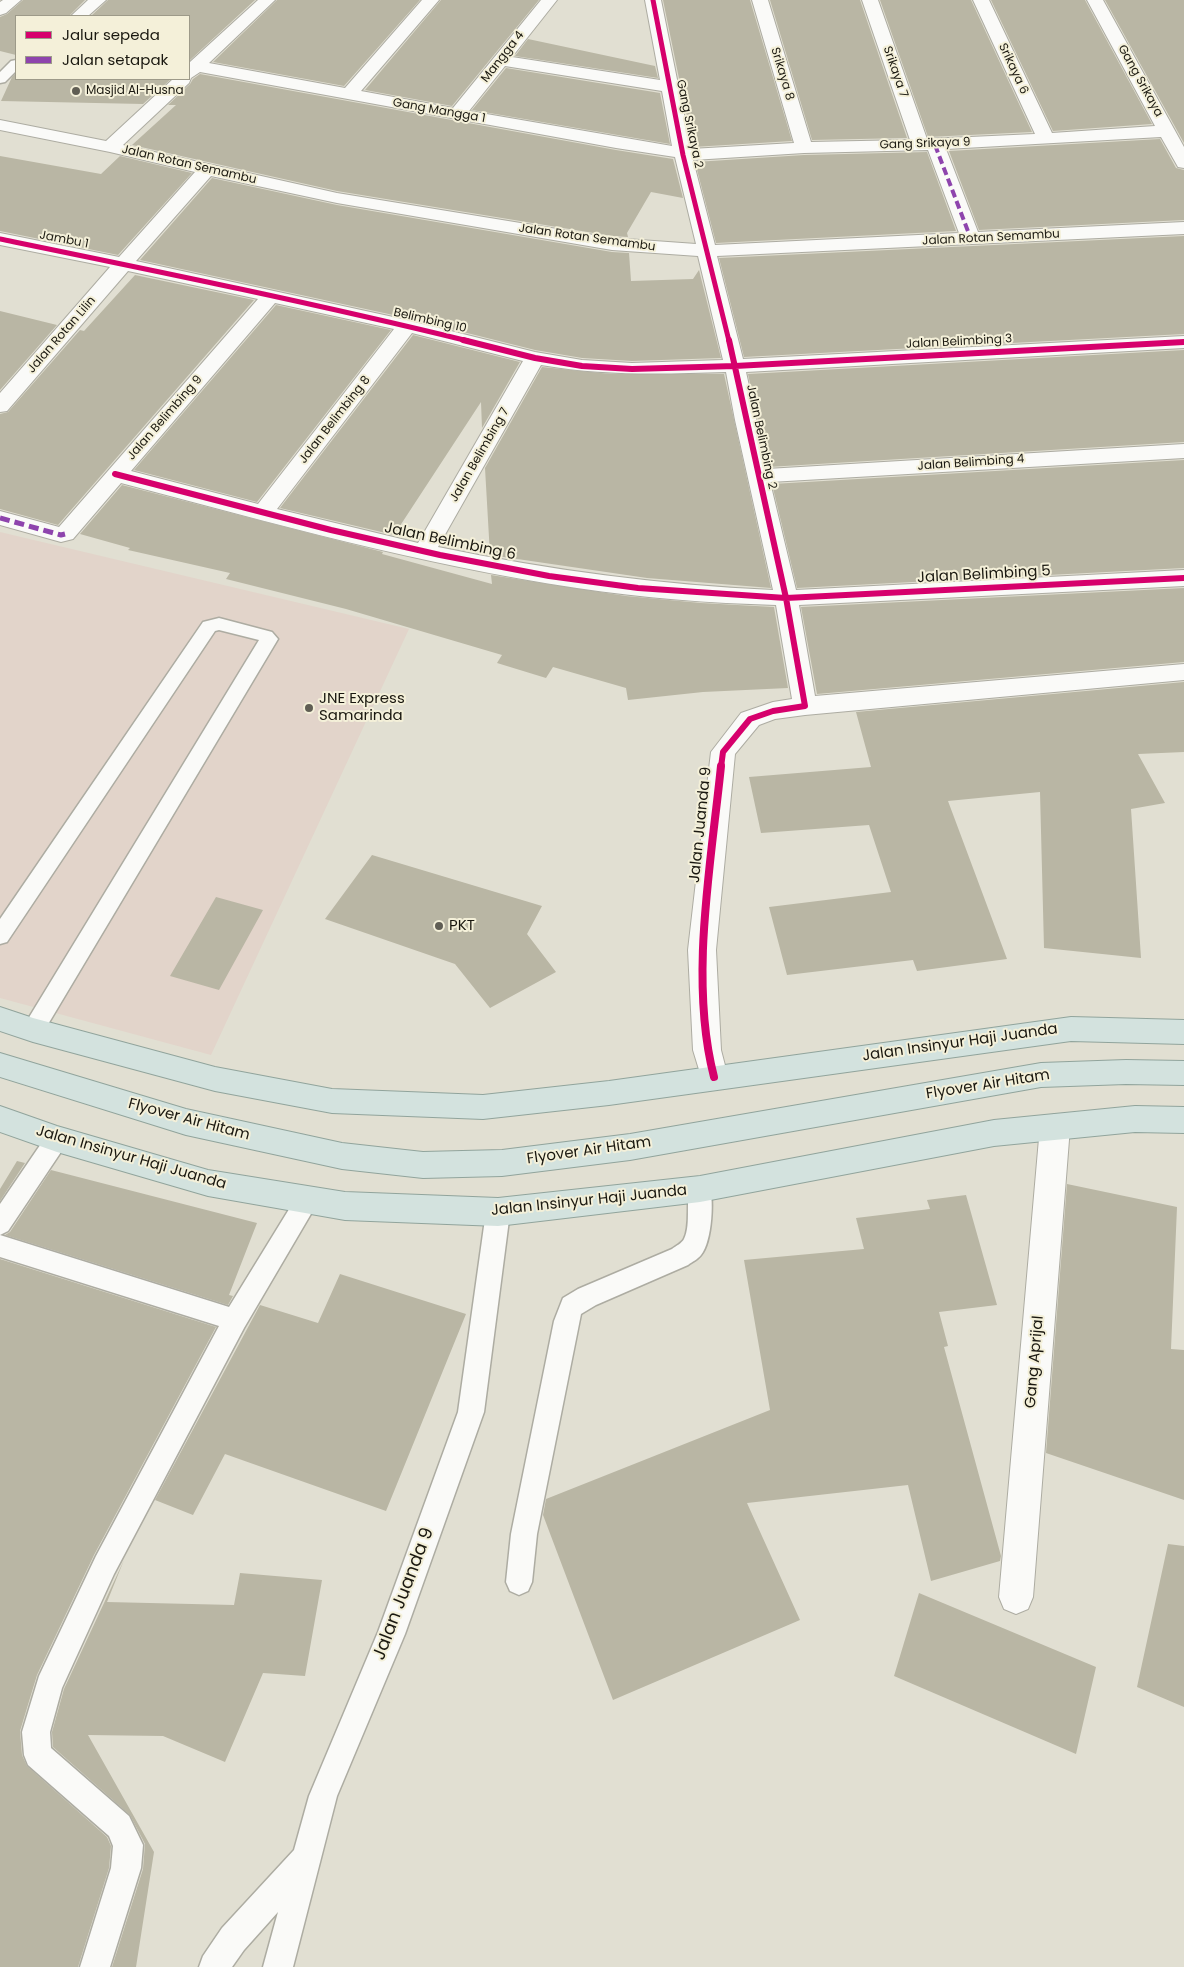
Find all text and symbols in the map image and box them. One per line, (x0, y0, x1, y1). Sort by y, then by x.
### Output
legend (15, 15, 190, 80)
text: Jalur sepeda (62, 24, 160, 45)
street label: Mangga 4 (478, 28, 528, 86)
street label: Srikaya 6 (995, 41, 1031, 97)
street label: Gang Srikaya (1114, 42, 1166, 120)
street label: Srikaya 7 (880, 44, 910, 100)
street label: Srikaya 8 (767, 46, 797, 102)
text: Jalan setapak (62, 49, 168, 70)
street label: Gang Srikaya 2 (673, 78, 705, 170)
place label: Masjid Al-Husna (86, 84, 184, 98)
marker: Masjid Al-Husna (70, 85, 82, 97)
street label: Gang Mangga 1 (391, 96, 487, 126)
street label: Gang Srikaya 9 (879, 135, 971, 153)
street label: Jalan Rotan Semambu (120, 142, 258, 188)
street label: Jalan Rotan Semambu (518, 221, 656, 255)
street label: Jalan Rotan Semambu (922, 227, 1060, 249)
street label: Jambu 1 (38, 228, 90, 252)
street label: Jalan Rotan Lilin (25, 294, 99, 376)
street label: Belimbing 10 (392, 306, 468, 336)
street label: Jalan Belimbing 3 (905, 332, 1013, 352)
street label: Jalan Belimbing 9 (124, 373, 206, 463)
street label: Jalan Belimbing 8 (296, 373, 374, 467)
street label: Jalan Belimbing 2 (743, 383, 779, 491)
street label: Jalan Belimbing 7 (447, 405, 513, 505)
street label: Jalan Belimbing 4 (917, 452, 1025, 474)
street label: Jalan Belimbing 6 (383, 519, 517, 565)
street label: Jalan Belimbing 5 (917, 563, 1051, 587)
place label: JNE Express Samarinda (319, 690, 405, 725)
marker: JNE Express Samarinda (303, 702, 315, 714)
street label: Jalan Juanda 9 (686, 766, 716, 884)
place label: PKT (449, 917, 475, 935)
marker: PKT (433, 920, 445, 932)
street label: Jalan Insinyur Haji Juanda (861, 1020, 1059, 1066)
street label: Flyover Air Hitam (925, 1066, 1051, 1104)
street label: Flyover Air Hitam (126, 1095, 252, 1145)
street label: Jalan Insinyur Haji Juanda (34, 1122, 228, 1194)
street label: Flyover Air Hitam (526, 1133, 652, 1169)
street label: Jalan Insinyur Haji Juanda (490, 1182, 688, 1220)
street label: Gang Aprijal (1022, 1315, 1048, 1409)
street label: Jalan Juanda 9 (369, 1525, 439, 1663)

